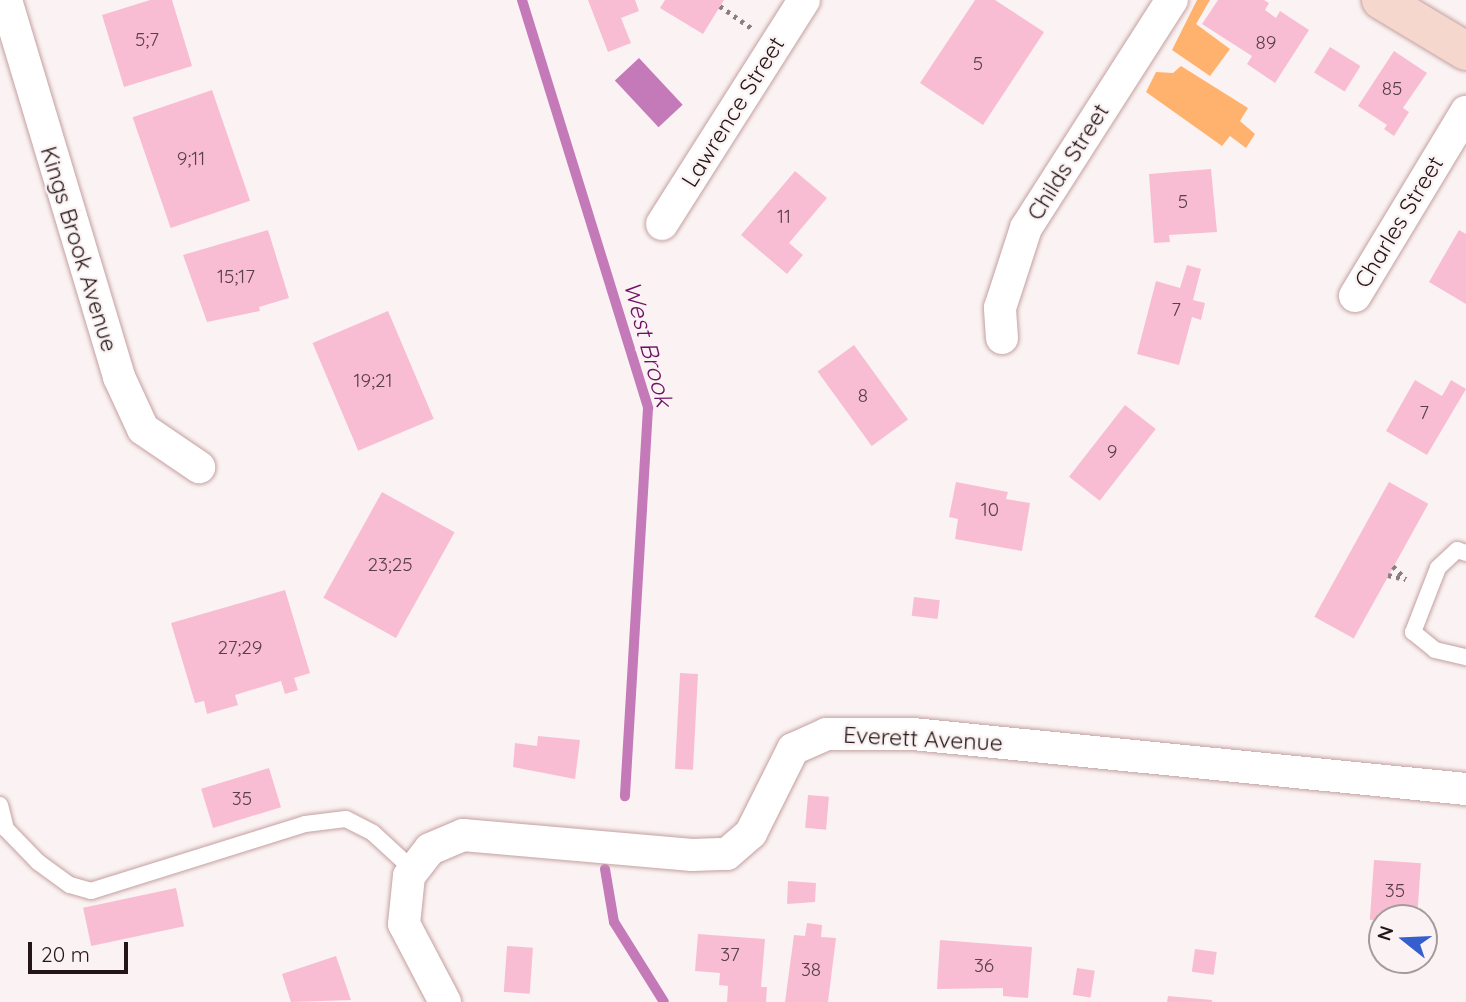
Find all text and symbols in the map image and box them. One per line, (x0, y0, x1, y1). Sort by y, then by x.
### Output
house number: 5;7 (135, 29, 159, 51)
street label: Lawrence Street (676, 32, 790, 192)
house number: 89 (1256, 32, 1276, 54)
house number: 5 (973, 53, 983, 75)
house number: 85 (1382, 78, 1402, 100)
street label: Childs Street (1021, 99, 1115, 225)
street label: Kings Brook Avenue (35, 143, 123, 355)
house number: 9;11 (177, 148, 205, 170)
street label: Charles Street (1349, 151, 1449, 293)
house number: 5 (1178, 191, 1188, 213)
house number: 11 (777, 206, 791, 228)
house number: 15;17 (217, 266, 255, 288)
water label: West Brook (617, 278, 679, 410)
house number: 7 (1171, 299, 1181, 321)
house number: 19;21 (354, 370, 392, 392)
house number: 8 (858, 385, 868, 407)
house number: 7 (1419, 402, 1429, 424)
house number: 9 (1107, 441, 1117, 463)
house number: 10 (981, 499, 999, 521)
house number: 23;25 (367, 554, 413, 576)
house number: 27;29 (218, 637, 262, 659)
street label: Everett Avenue (843, 721, 1003, 757)
house number: 35 (232, 788, 252, 810)
house number: 35 (1385, 880, 1405, 902)
north arrow (1368, 904, 1438, 974)
text: N (1371, 923, 1399, 943)
scale bar (32, 928, 131, 972)
text: 20 m (41, 941, 90, 967)
house number: 37 (720, 944, 740, 966)
house number: 36 (974, 955, 994, 977)
house number: 38 (801, 959, 821, 981)

